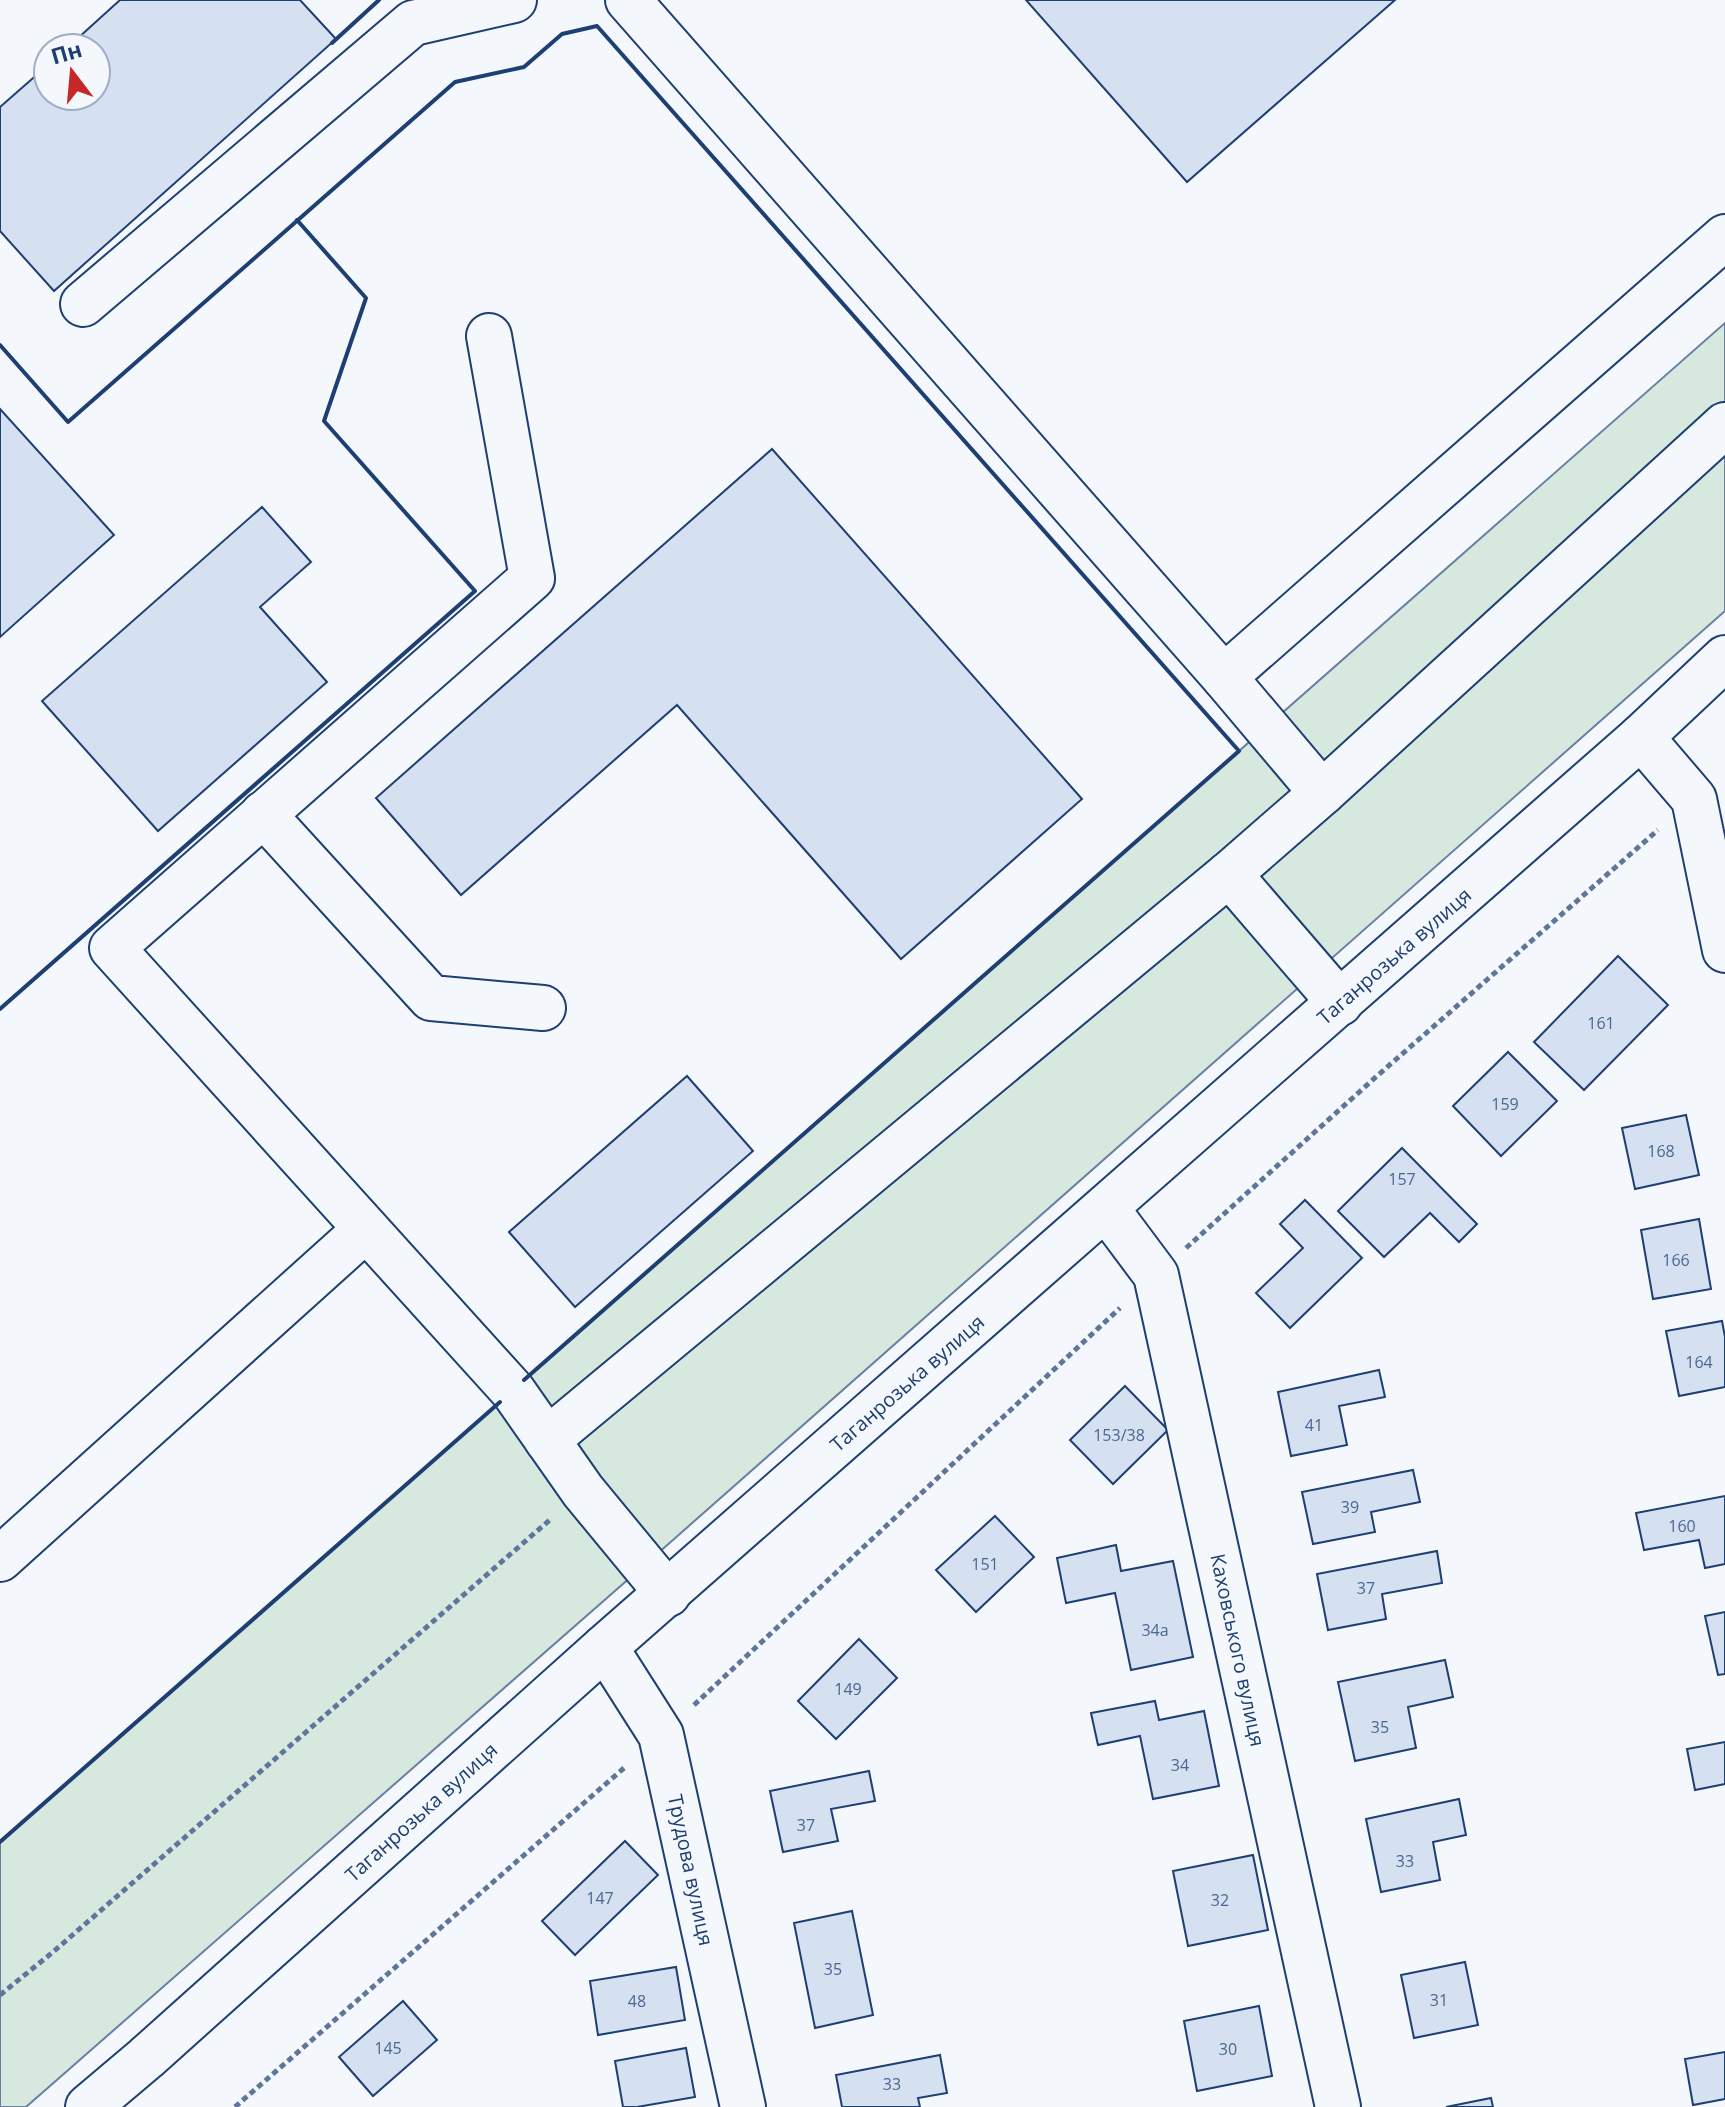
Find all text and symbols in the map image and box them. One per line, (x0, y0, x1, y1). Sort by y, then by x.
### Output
north arrow (32, 32, 112, 112)
text: Пн (47, 33, 85, 71)
street label: Таганрозька вулиця (1311, 881, 1477, 1031)
house number: 161 (1587, 1012, 1615, 1034)
house number: 159 (1491, 1093, 1519, 1115)
house number: 168 (1647, 1140, 1675, 1162)
house number: 157 (1388, 1168, 1416, 1190)
house number: 166 (1662, 1249, 1690, 1271)
street label: Таганрозька вулиця (824, 1308, 990, 1458)
house number: 164 (1685, 1351, 1713, 1373)
house number: 41 (1305, 1414, 1323, 1436)
house number: 153/38 (1093, 1424, 1145, 1446)
house number: 39 (1341, 1496, 1359, 1518)
house number: 160 (1668, 1515, 1696, 1537)
street label: Каховського вулиця (1204, 1551, 1272, 1749)
house number: 151 (971, 1553, 999, 1575)
house number: 37 (1357, 1577, 1375, 1599)
house number: 34а (1141, 1619, 1169, 1641)
house number: 149 (834, 1678, 862, 1700)
house number: 35 (1371, 1716, 1389, 1738)
street label: Таганрозька вулиця (339, 1736, 503, 1888)
house number: 34 (1171, 1754, 1189, 1776)
street label: Трудова вулиця (662, 1792, 720, 1948)
house number: 37 (797, 1814, 815, 1836)
house number: 33 (1396, 1850, 1414, 1872)
house number: 147 (586, 1887, 614, 1909)
house number: 32 (1211, 1889, 1229, 1911)
house number: 35 (824, 1958, 842, 1980)
house number: 31 (1430, 1989, 1448, 2011)
house number: 48 (628, 1990, 646, 2012)
house number: 145 (374, 2037, 402, 2059)
house number: 30 (1219, 2038, 1237, 2060)
house number: 33 (883, 2073, 901, 2095)

